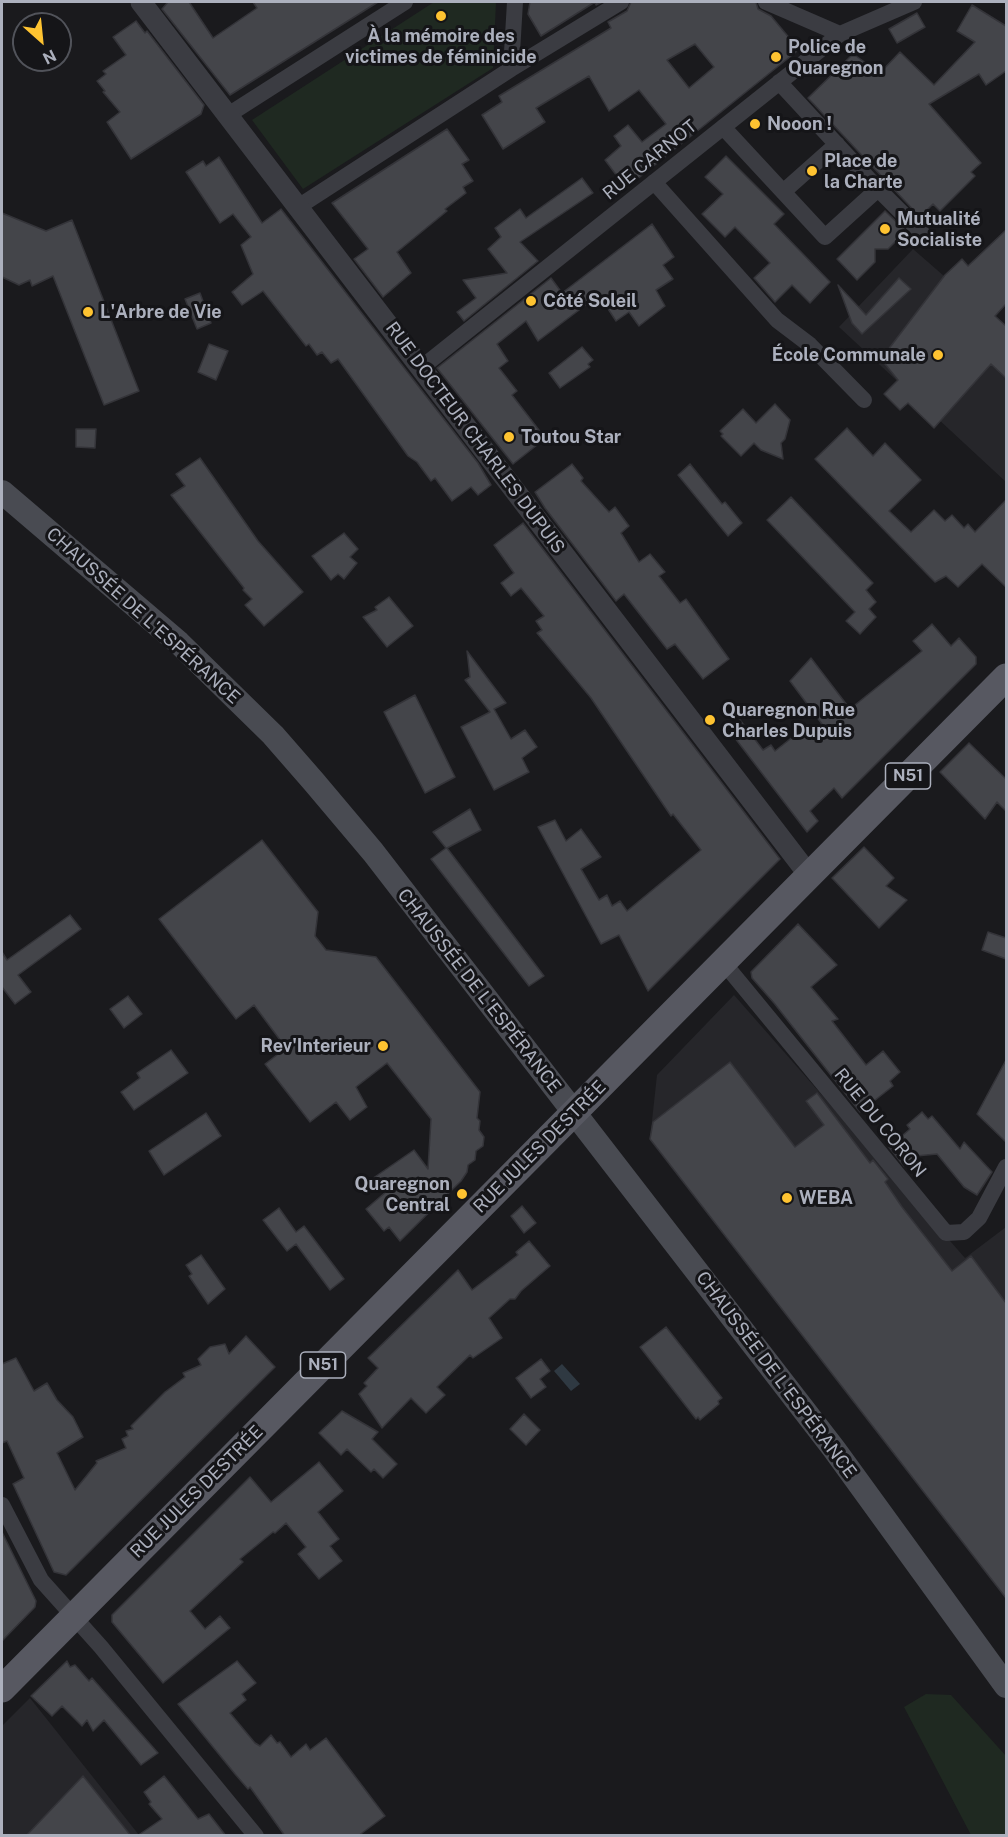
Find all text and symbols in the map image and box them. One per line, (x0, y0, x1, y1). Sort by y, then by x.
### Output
marker: À la mémoire des victimes de féminicide (434, 9, 448, 23)
north arrow (12, 12, 72, 72)
place label: À la mémoire des victimes de féminicide (345, 25, 537, 68)
place label: Police de Quaregnon (788, 36, 883, 78)
text: N (40, 45, 59, 68)
marker: Police de Quaregnon (769, 50, 783, 64)
place label: Nooon ! (767, 113, 832, 135)
street label: RUE CARNOT (599, 116, 701, 204)
marker: Nooon ! (748, 117, 762, 131)
place label: Place de la Charte (824, 150, 903, 192)
marker: Place de la Charte (805, 164, 819, 178)
place label: Mutualité Socialiste (897, 208, 982, 250)
marker: Mutualité Socialiste (878, 222, 892, 236)
place label: Côté Soleil (543, 290, 637, 312)
marker: Côté Soleil (524, 294, 538, 308)
place label: L'Arbre de Vie (100, 301, 222, 323)
marker: L'Arbre de Vie (81, 305, 95, 319)
street label: RUE DOCTEUR CHARLES DUPUIS (381, 318, 569, 558)
place label: École Communale (772, 344, 926, 366)
marker: École Communale (931, 348, 945, 362)
place label: Toutou Star (521, 426, 621, 448)
marker: Toutou Star (502, 430, 516, 444)
street label: CHAUSSÉE DE L'ESPÉRANCE (42, 523, 244, 709)
place label: Quaregnon Rue Charles Dupuis (722, 699, 855, 742)
marker: Quaregnon Rue Charles Dupuis (703, 713, 717, 727)
road number: N51 (886, 763, 930, 789)
street label: CHAUSSÉE DE L'ESPÉRANCE (393, 885, 565, 1097)
place label: Rev'Interieur (260, 1035, 371, 1057)
marker: Rev'Interieur (376, 1039, 390, 1053)
street label: RUE DU CORON (829, 1064, 931, 1182)
street label: RUE JULES DESTRÉE (469, 1076, 611, 1218)
place label: Quaregnon Central (355, 1173, 450, 1216)
marker: Quaregnon Central (455, 1187, 469, 1201)
place label: WEBA (799, 1187, 853, 1209)
marker: WEBA (780, 1191, 794, 1205)
street label: CHAUSSÉE DE L'ESPÉRANCE (691, 1267, 861, 1483)
road number: N51 (300, 1352, 346, 1378)
street label: RUE JULES DESTRÉE (126, 1421, 268, 1563)

